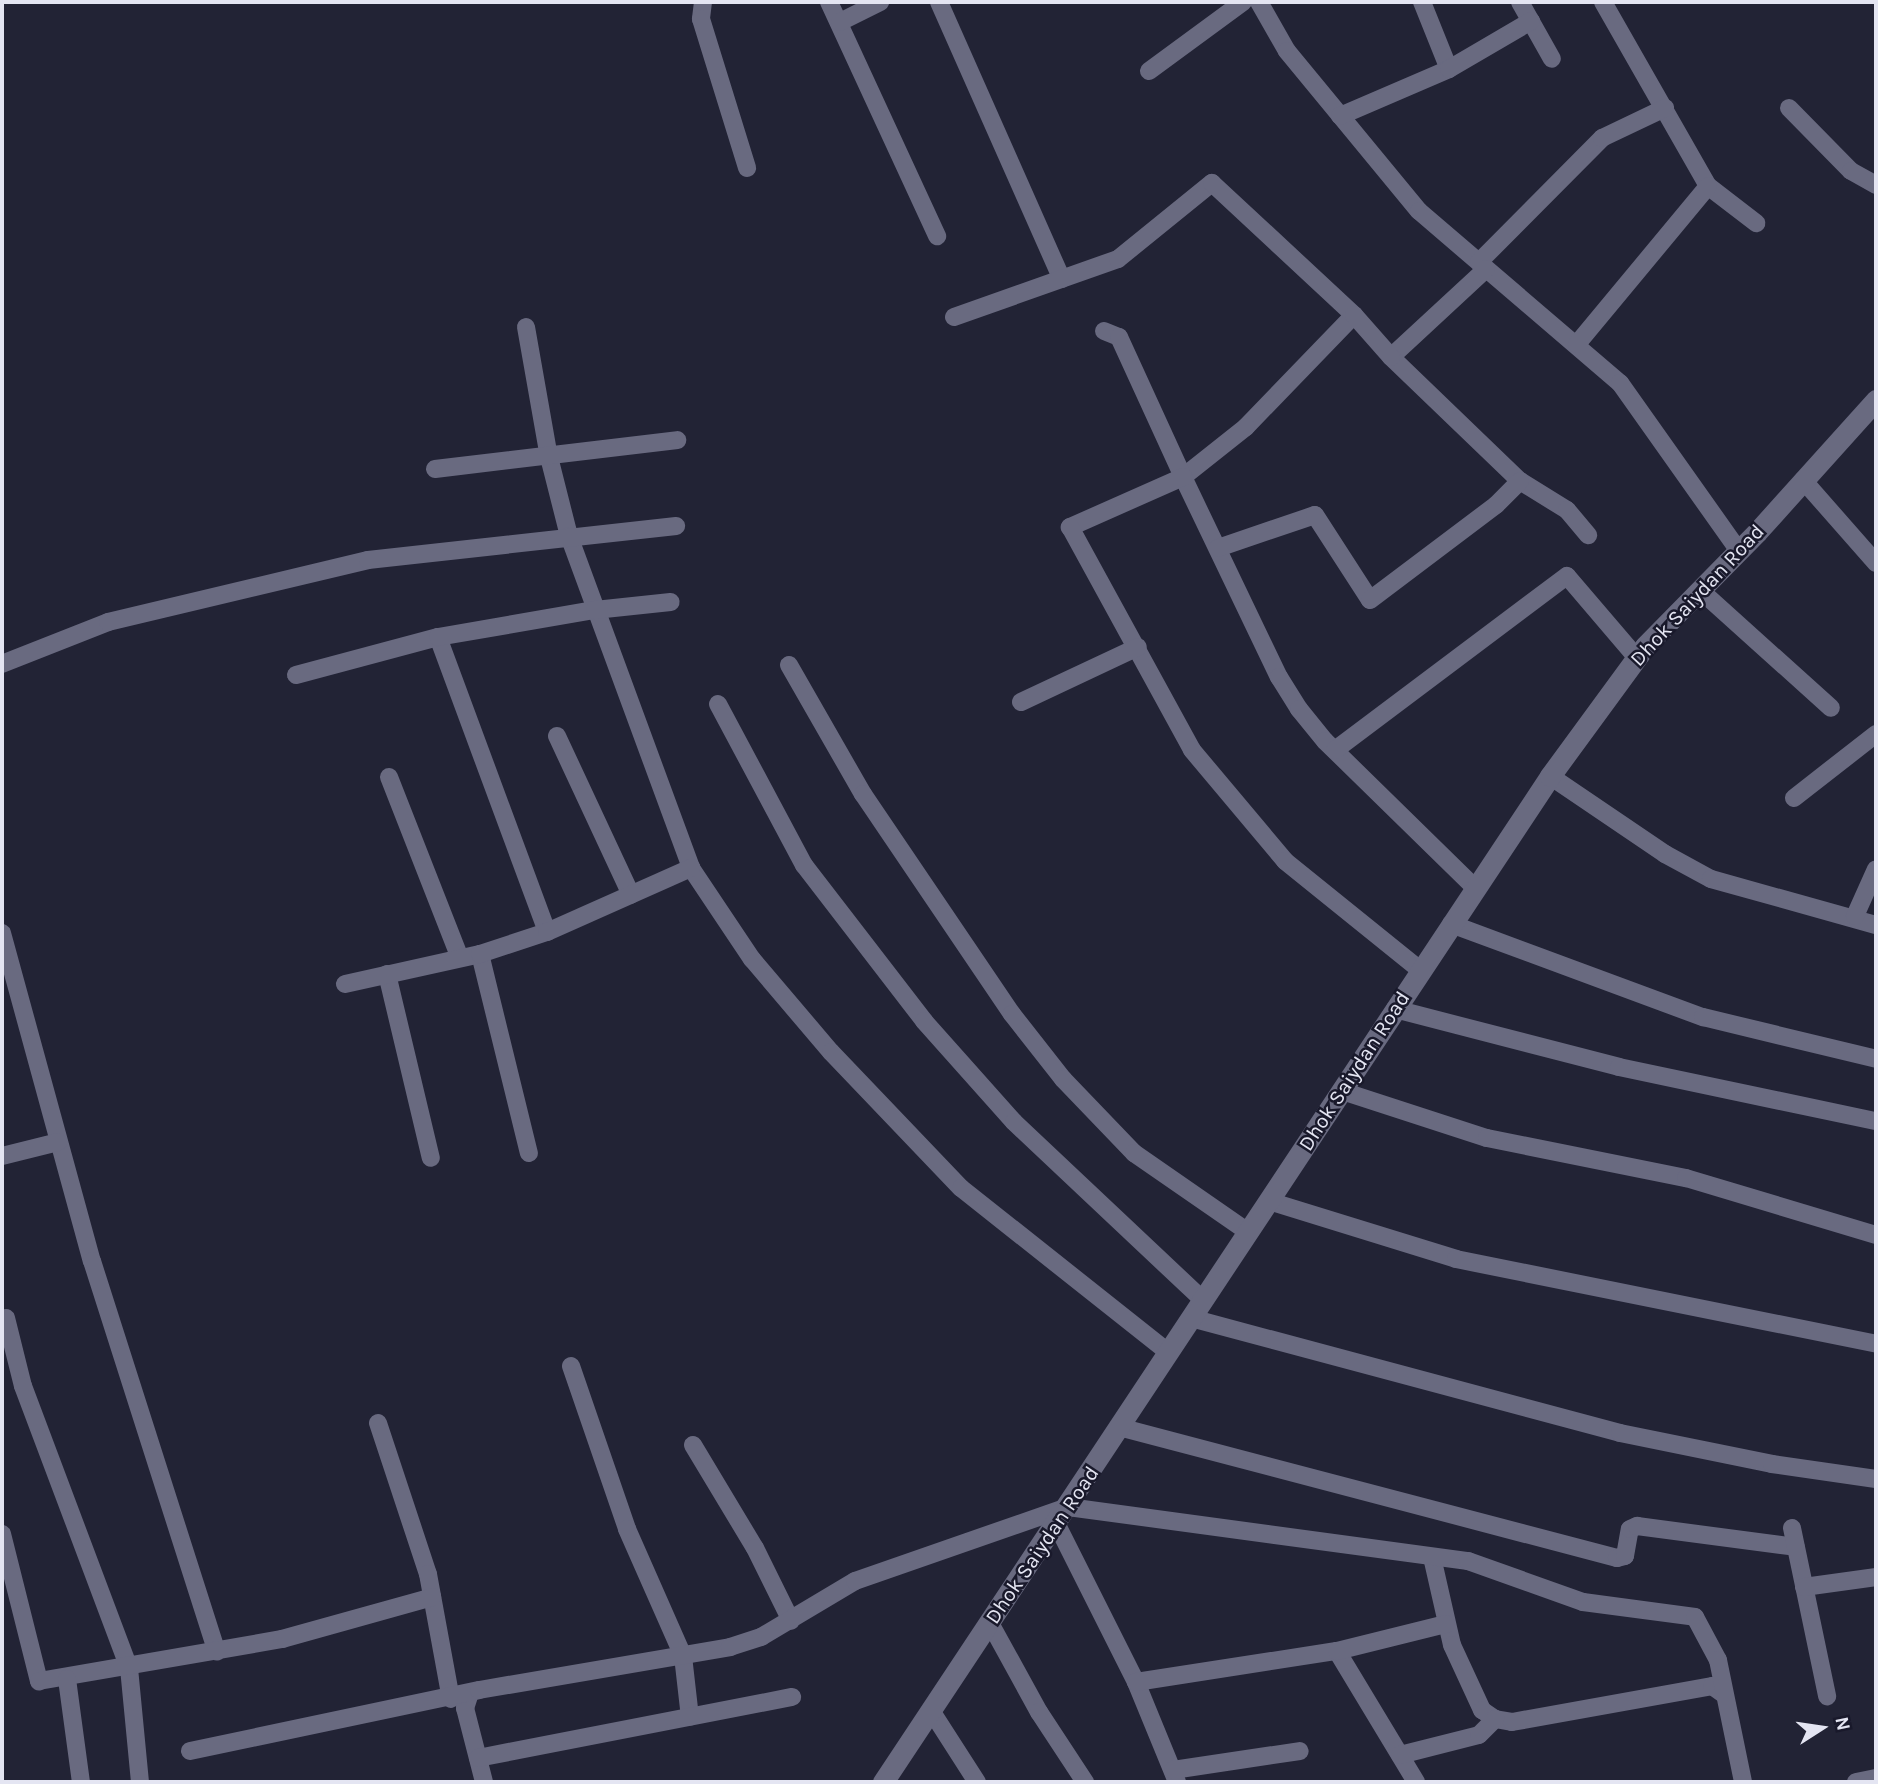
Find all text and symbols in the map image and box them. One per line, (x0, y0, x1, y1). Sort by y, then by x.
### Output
street label: Dhok Saiydan Road (1625, 519, 1769, 671)
street label: Dhok Saiydan Road (1293, 987, 1415, 1155)
street label: Dhok Saiydan Road (980, 1461, 1104, 1629)
north arrow (1787, 1693, 1857, 1763)
text: N (1830, 1715, 1855, 1733)

